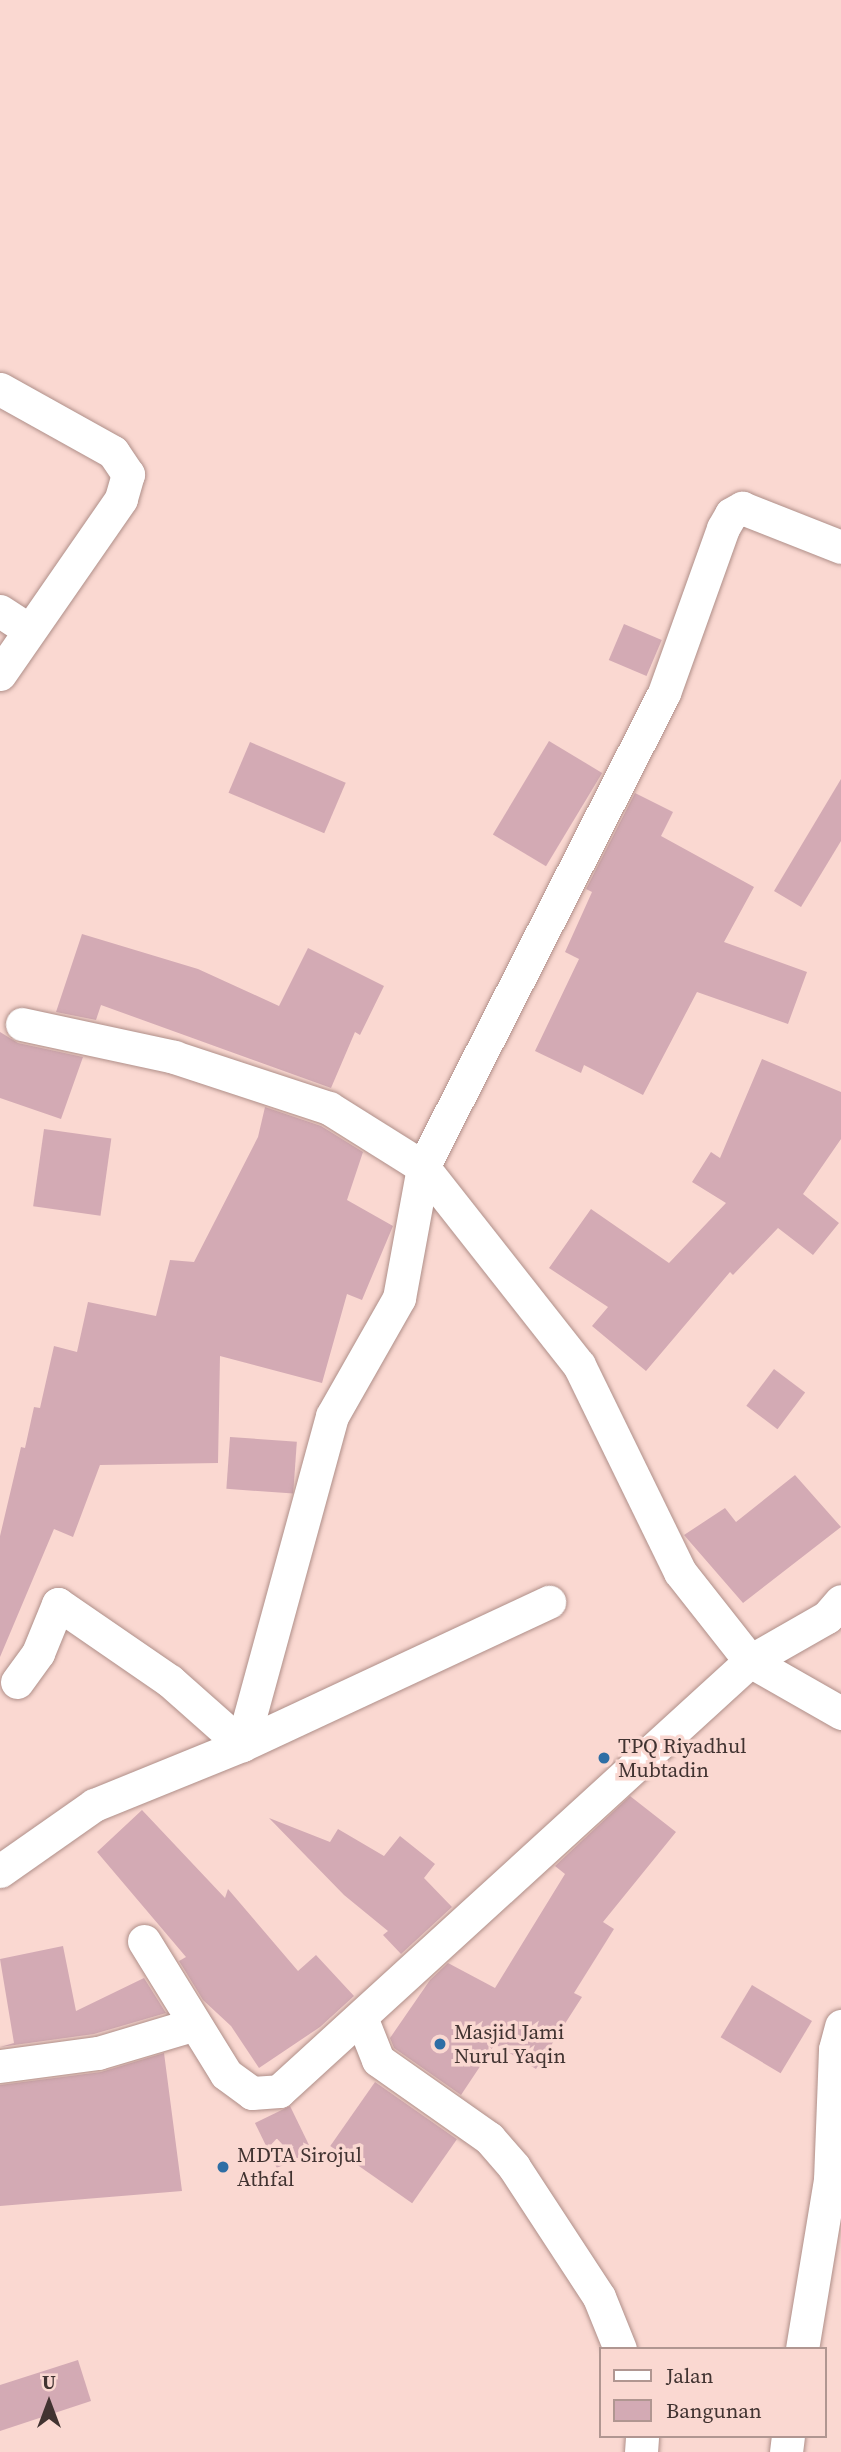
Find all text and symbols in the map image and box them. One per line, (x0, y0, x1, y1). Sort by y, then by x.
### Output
place label: TPQ Riyadhul Mubtadin (618, 1733, 746, 1783)
marker: TPQ Riyadhul Mubtadin (596, 1750, 612, 1766)
place label: Masjid Jami Nurul Yaqin (454, 2019, 566, 2069)
marker: Masjid Jami Nurul Yaqin (432, 2036, 448, 2052)
place label: MDTA Sirojul Athfal (237, 2142, 362, 2192)
marker: MDTA Sirojul Athfal (215, 2159, 231, 2175)
legend (600, 2347, 827, 2438)
text: Jalan (666, 2361, 713, 2390)
north arrow (14, 2368, 84, 2438)
text: U (42, 2369, 56, 2395)
text: Bangunan (666, 2396, 762, 2425)

